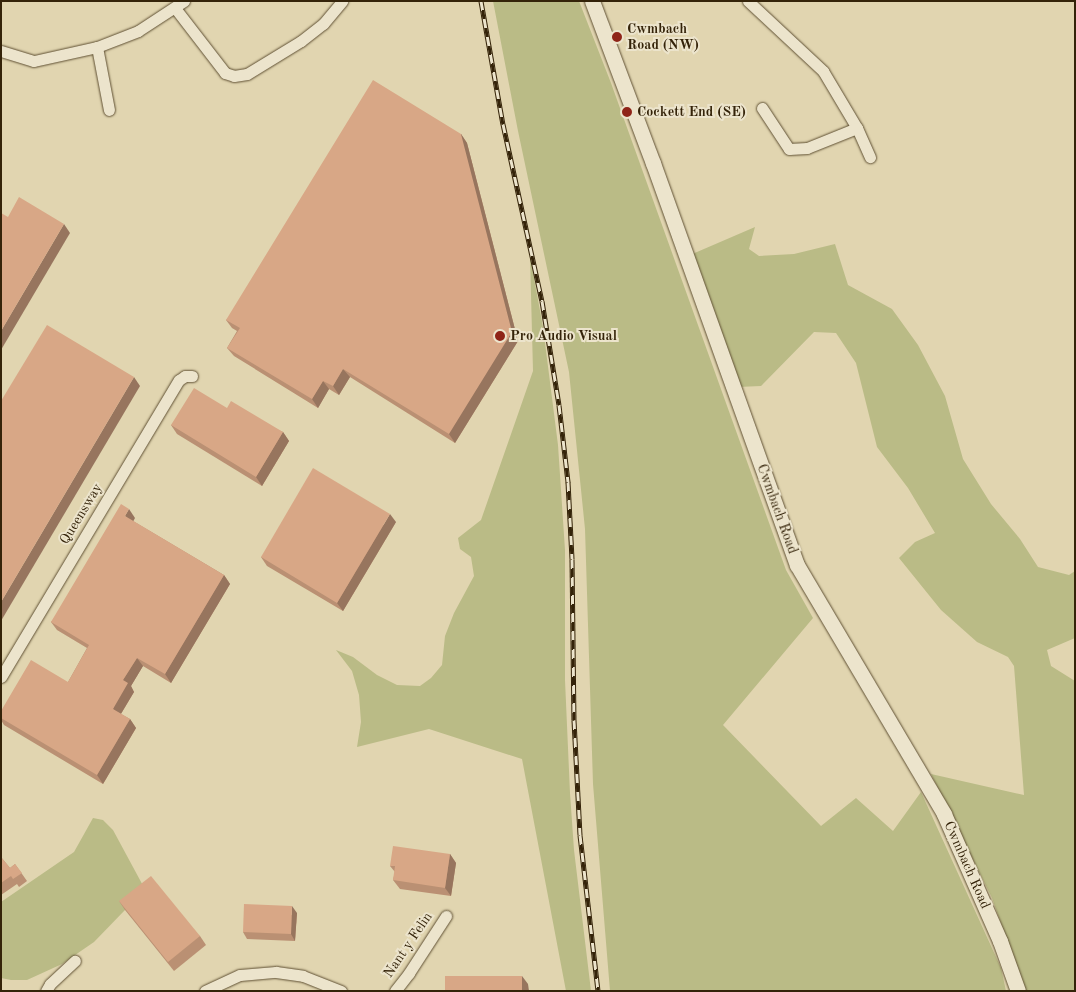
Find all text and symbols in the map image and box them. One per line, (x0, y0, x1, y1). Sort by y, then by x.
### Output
place label: Cwmbach Road (NW) (627, 21, 699, 54)
marker: Cwmbach Road (NW) (611, 31, 623, 43)
place label: Cockett End (SE) (637, 104, 746, 120)
marker: Cockett End (SE) (621, 106, 633, 118)
place label: Pro Audio Visual (510, 328, 617, 344)
marker: Pro Audio Visual (494, 330, 506, 342)
street label: Cwmbach Road (753, 462, 801, 556)
street label: Queensway (56, 480, 106, 548)
street label: Cwmbach Road (940, 819, 994, 911)
street label: Nant y Felin (380, 909, 436, 981)

